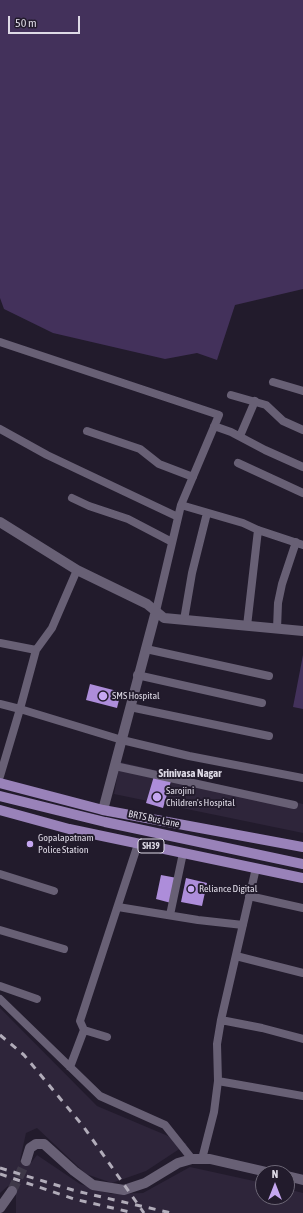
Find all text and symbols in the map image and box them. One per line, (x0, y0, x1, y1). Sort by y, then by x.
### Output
scale bar (10, 8, 82, 34)
text: 50 m (15, 16, 37, 30)
marker: SMS Hospital (97, 690, 109, 702)
place label: SMS Hospital (112, 690, 160, 702)
district label: Srinivasa Nagar (159, 767, 221, 781)
place label: Sarojini Children's Hospital (166, 785, 235, 808)
marker: Sarojini Children's Hospital (151, 791, 163, 803)
street label: BRTS Bus Lane (127, 808, 181, 830)
place label: Gopalapatnam Police Station (38, 832, 94, 856)
marker: Gopalapatnam Police Station (25, 839, 35, 849)
road number: SH39 (138, 839, 164, 853)
place label: Reliance Digital (199, 883, 257, 895)
marker: Reliance Digital (186, 884, 196, 894)
north arrow (255, 1165, 295, 1205)
text: N (272, 1168, 278, 1180)

